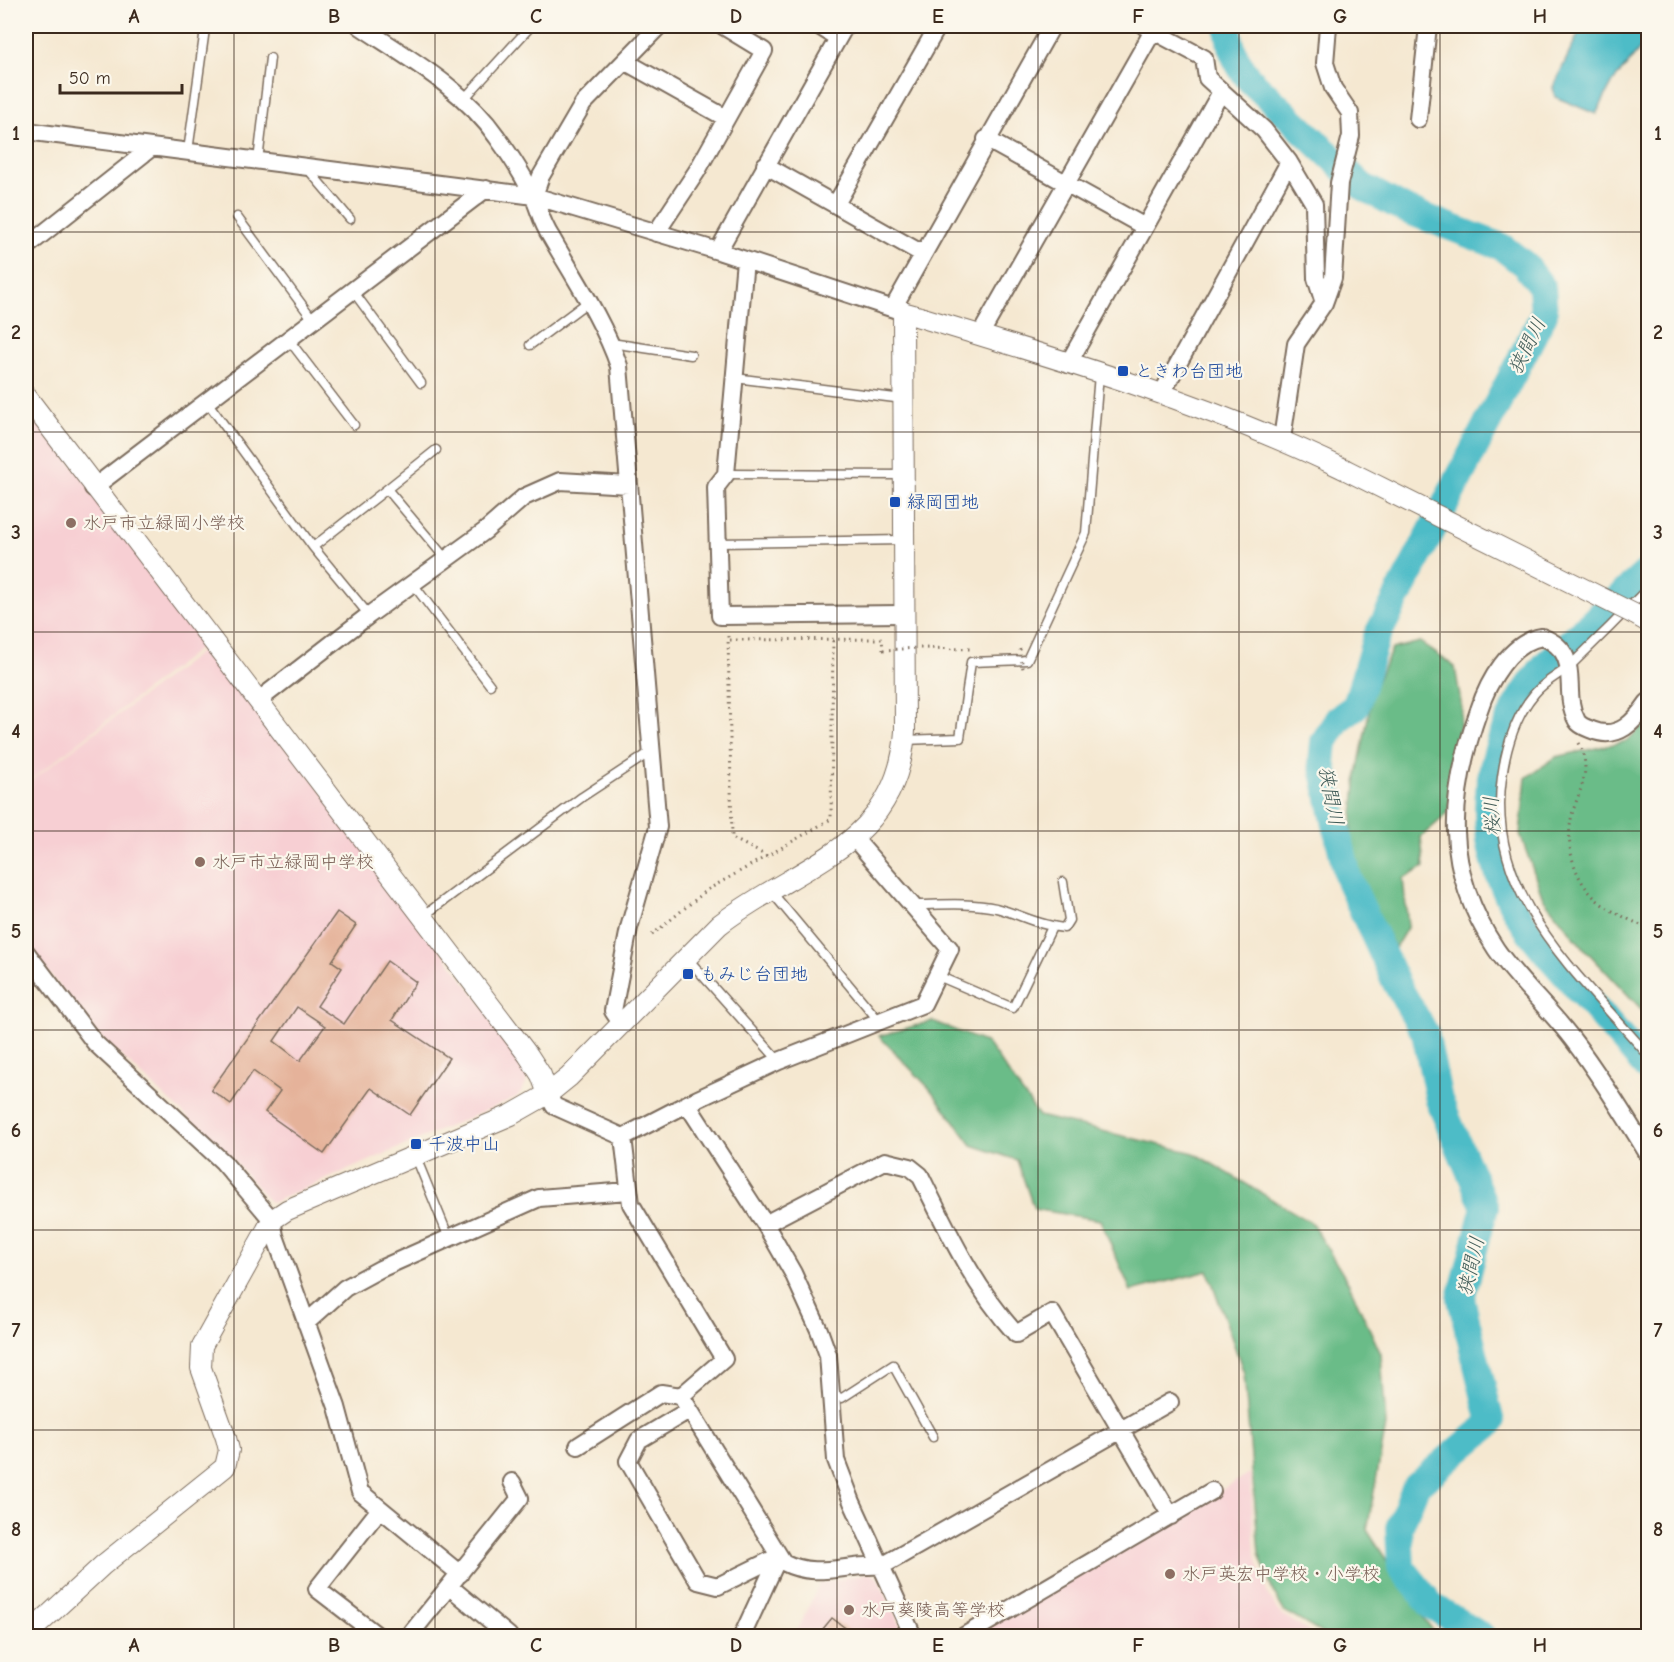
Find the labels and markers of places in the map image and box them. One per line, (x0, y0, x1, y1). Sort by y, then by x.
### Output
place label: ときわ台団地 (1135, 361, 1243, 382)
marker: ときわ台団地 (1116, 364, 1130, 378)
place label: 緑岡団地 (907, 492, 979, 513)
marker: 緑岡団地 (888, 495, 902, 509)
place label: 水戸市立緑岡小学校 (83, 513, 245, 534)
marker: 水戸市立緑岡小学校 (64, 516, 78, 530)
place label: 水戸市立緑岡中学校 (212, 852, 374, 873)
marker: 水戸市立緑岡中学校 (193, 855, 207, 869)
place label: もみじ台団地 (700, 964, 808, 985)
marker: もみじ台団地 (681, 967, 695, 981)
place label: 千波中山 (428, 1134, 500, 1155)
marker: 千波中山 (409, 1137, 423, 1151)
place label: 水戸英宏中学校・小学校 (1182, 1564, 1380, 1585)
marker: 水戸英宏中学校・小学校 (1163, 1567, 1177, 1581)
place label: 水戸葵陵高等学校 (861, 1600, 1005, 1621)
marker: 水戸葵陵高等学校 (842, 1603, 856, 1617)

